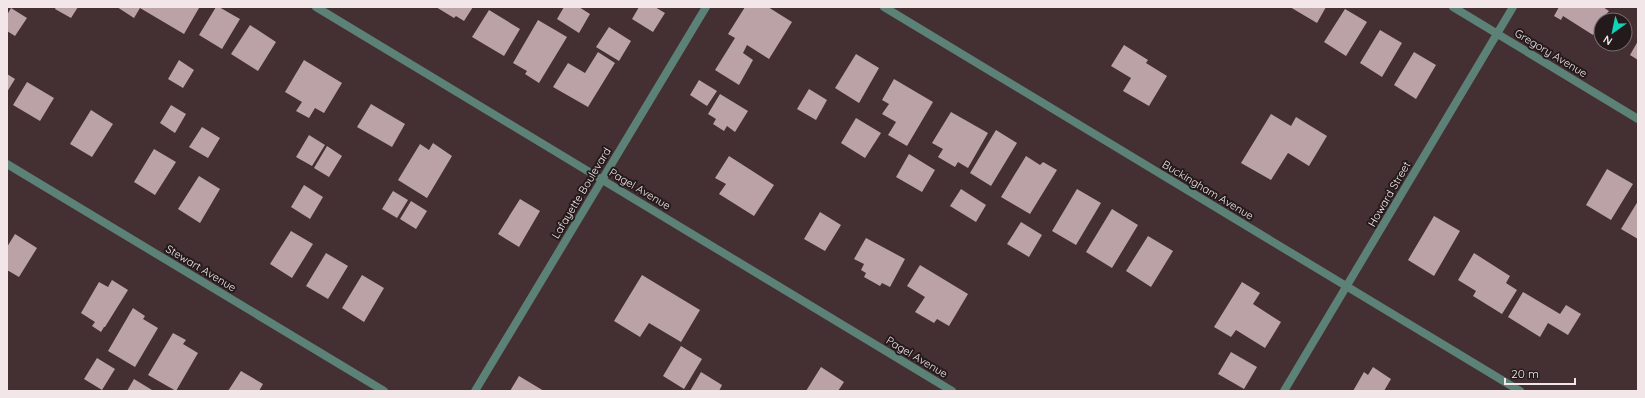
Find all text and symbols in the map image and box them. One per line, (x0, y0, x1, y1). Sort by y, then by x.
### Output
north arrow (1593, 12, 1633, 52)
street label: Gregory Avenue (1512, 26, 1590, 80)
text: N (1600, 32, 1615, 48)
street label: Lafayette Boulevard (548, 145, 614, 241)
street label: Buckingham Avenue (1160, 157, 1256, 223)
street label: Howard Street (1365, 159, 1414, 229)
street label: Pagel Avenue (607, 165, 673, 213)
street label: Stewart Avenue (163, 241, 239, 295)
street label: Pagel Avenue (884, 333, 950, 381)
scale bar (1505, 360, 1575, 386)
text: 20 m (1511, 366, 1539, 381)

